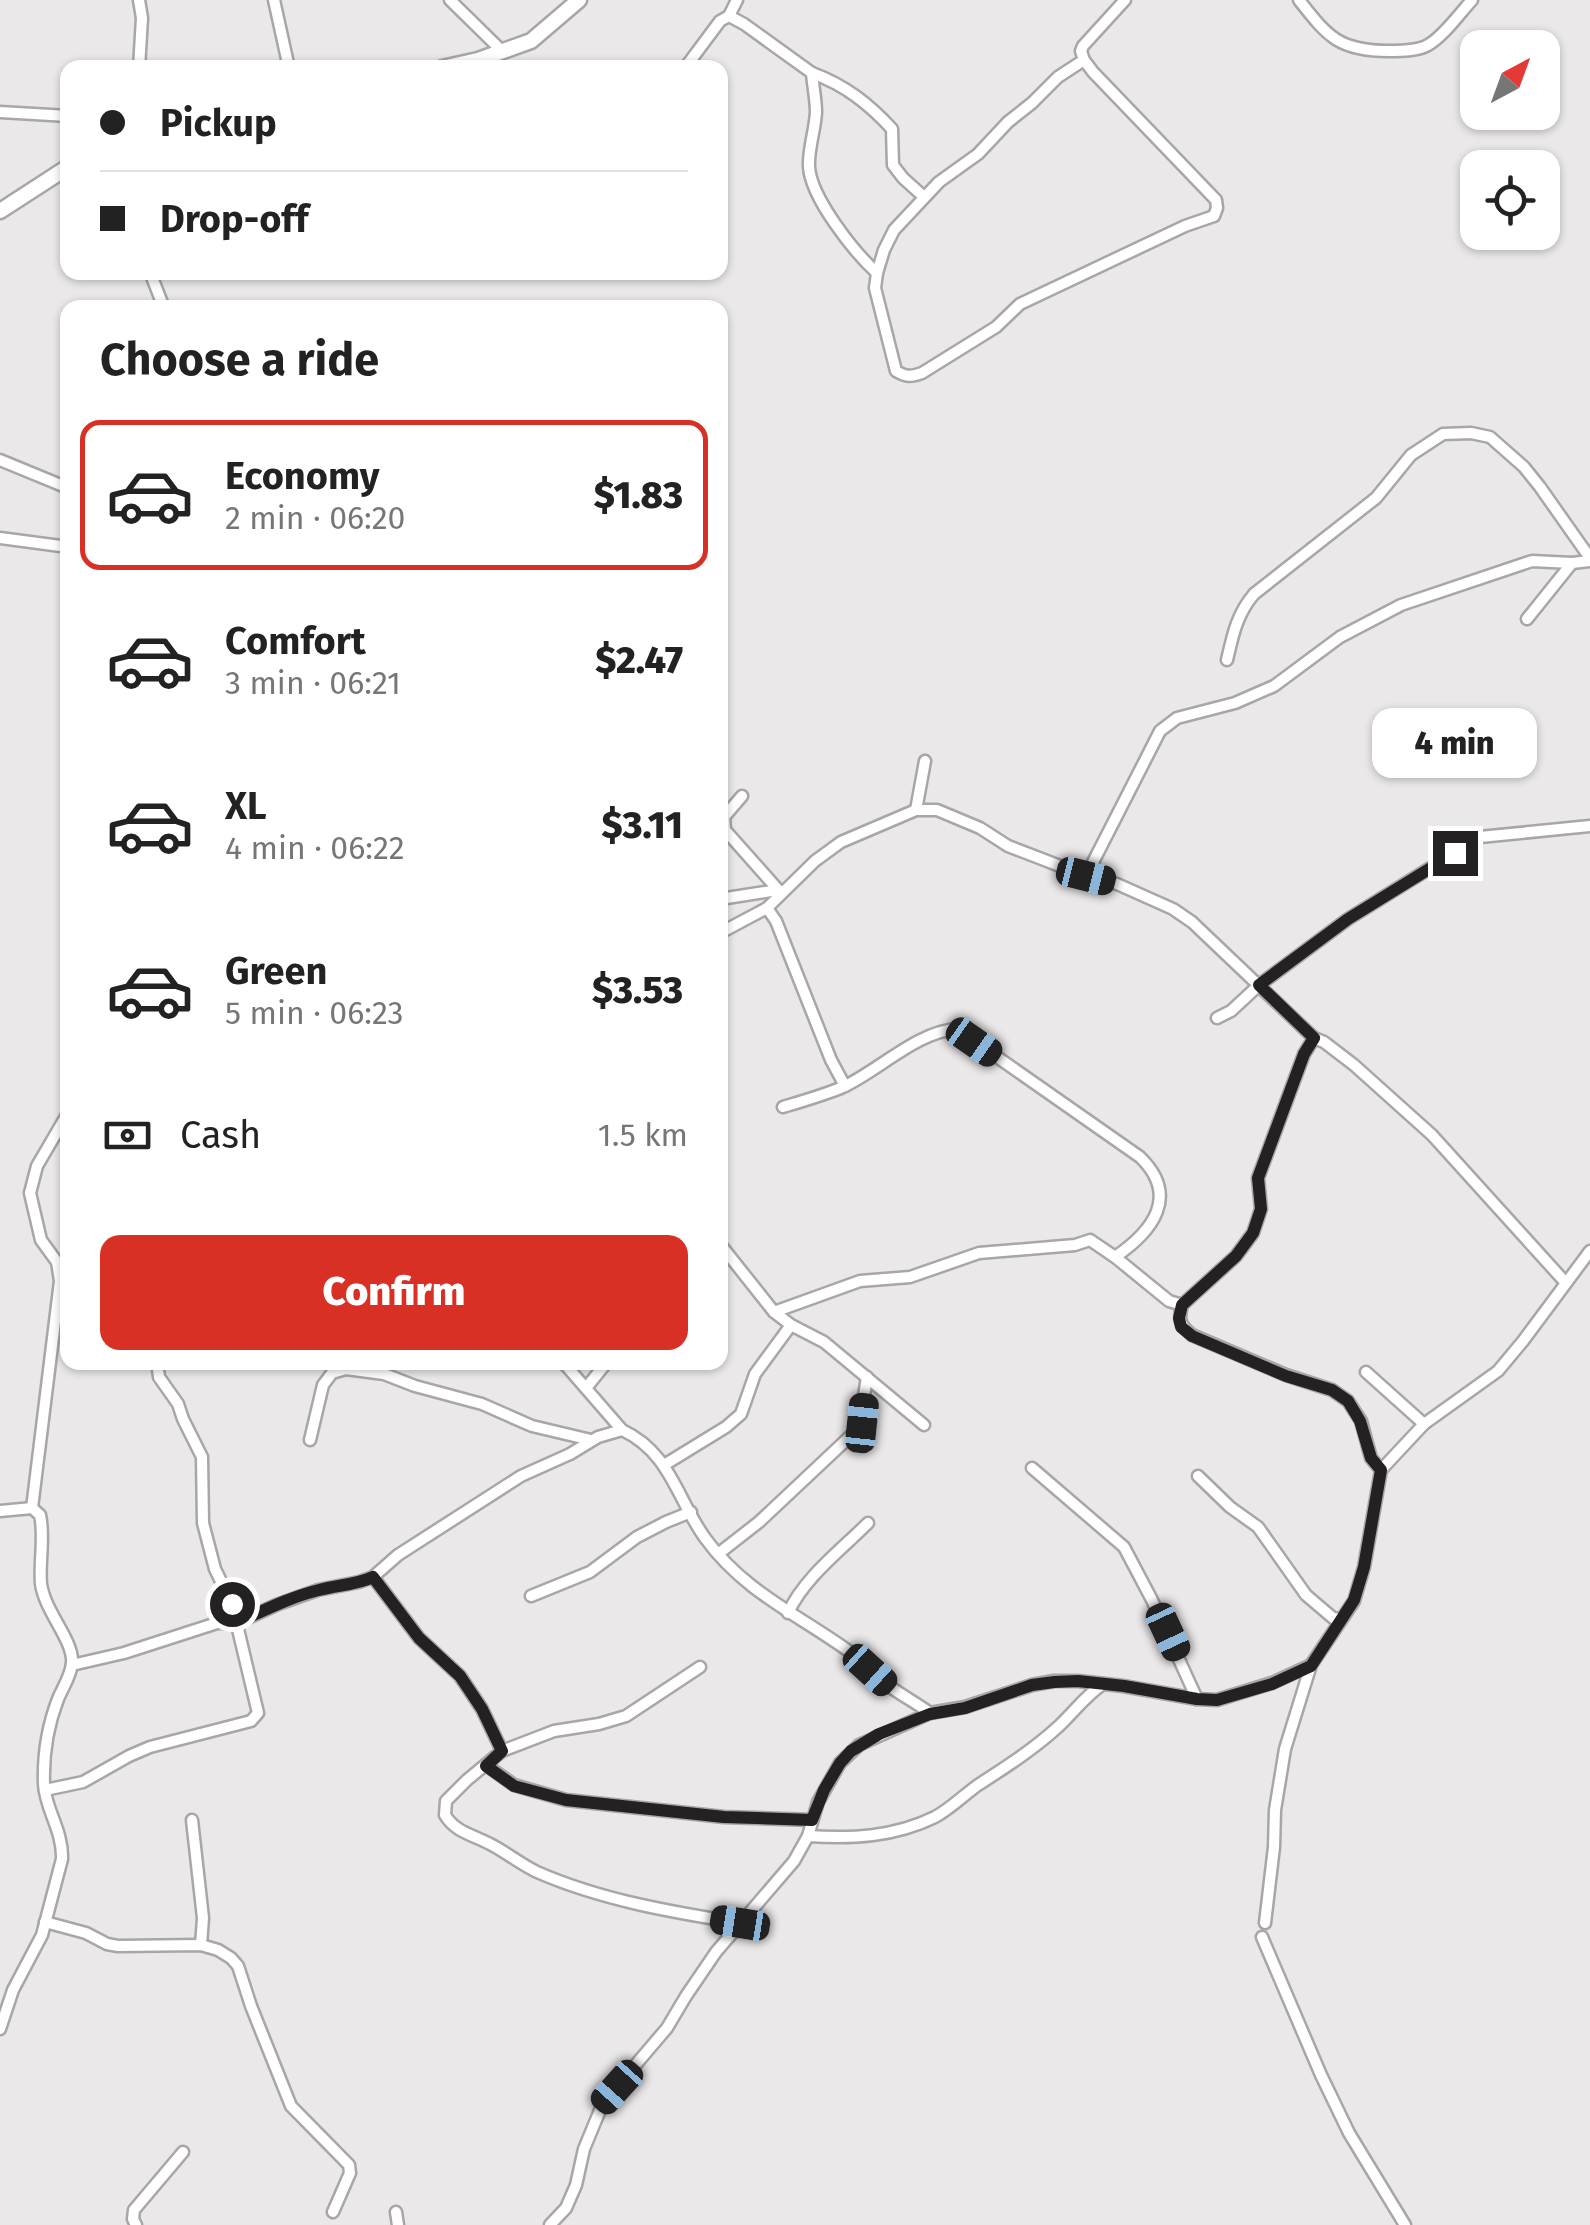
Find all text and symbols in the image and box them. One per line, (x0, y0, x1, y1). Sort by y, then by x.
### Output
north arrow (1460, 30, 1560, 130)
map controls (1460, 30, 1560, 250)
text: Pickup (160, 100, 277, 146)
button: locate (1460, 150, 1560, 250)
text: Drop-off (160, 196, 308, 242)
text: Choose a ride (100, 333, 379, 387)
icon: car (105, 450, 195, 540)
text: Economy (225, 453, 380, 499)
text: $1.83 (594, 472, 683, 518)
text: 2 min · 06:20 (225, 499, 405, 537)
icon: car (105, 615, 195, 705)
text: Comfort (225, 618, 366, 664)
text: $2.47 (595, 637, 683, 683)
text: 3 min · 06:21 (225, 664, 401, 702)
callout: 4 min (1372, 708, 1538, 778)
text: 4 min (1414, 724, 1495, 762)
icon: car (105, 780, 195, 870)
text: XL (225, 783, 267, 829)
text: $3.11 (601, 802, 683, 848)
text: 4 min · 06:22 (225, 829, 405, 867)
route end (1433, 831, 1478, 876)
car (1053, 854, 1119, 898)
icon: car (105, 945, 195, 1035)
text: Green (225, 948, 328, 994)
text: $3.53 (592, 967, 683, 1013)
text: 5 min · 06:23 (225, 994, 404, 1032)
car (941, 1013, 1007, 1071)
icon: cash (100, 1108, 155, 1163)
text: Cash (180, 1112, 261, 1158)
text: 1.5 km (598, 1116, 688, 1154)
button: Confirm (100, 1235, 688, 1350)
car (844, 1392, 880, 1454)
route start (210, 1582, 255, 1627)
car (1142, 1598, 1194, 1666)
car (838, 1639, 902, 1701)
car (708, 1903, 772, 1943)
car (586, 2055, 648, 2119)

